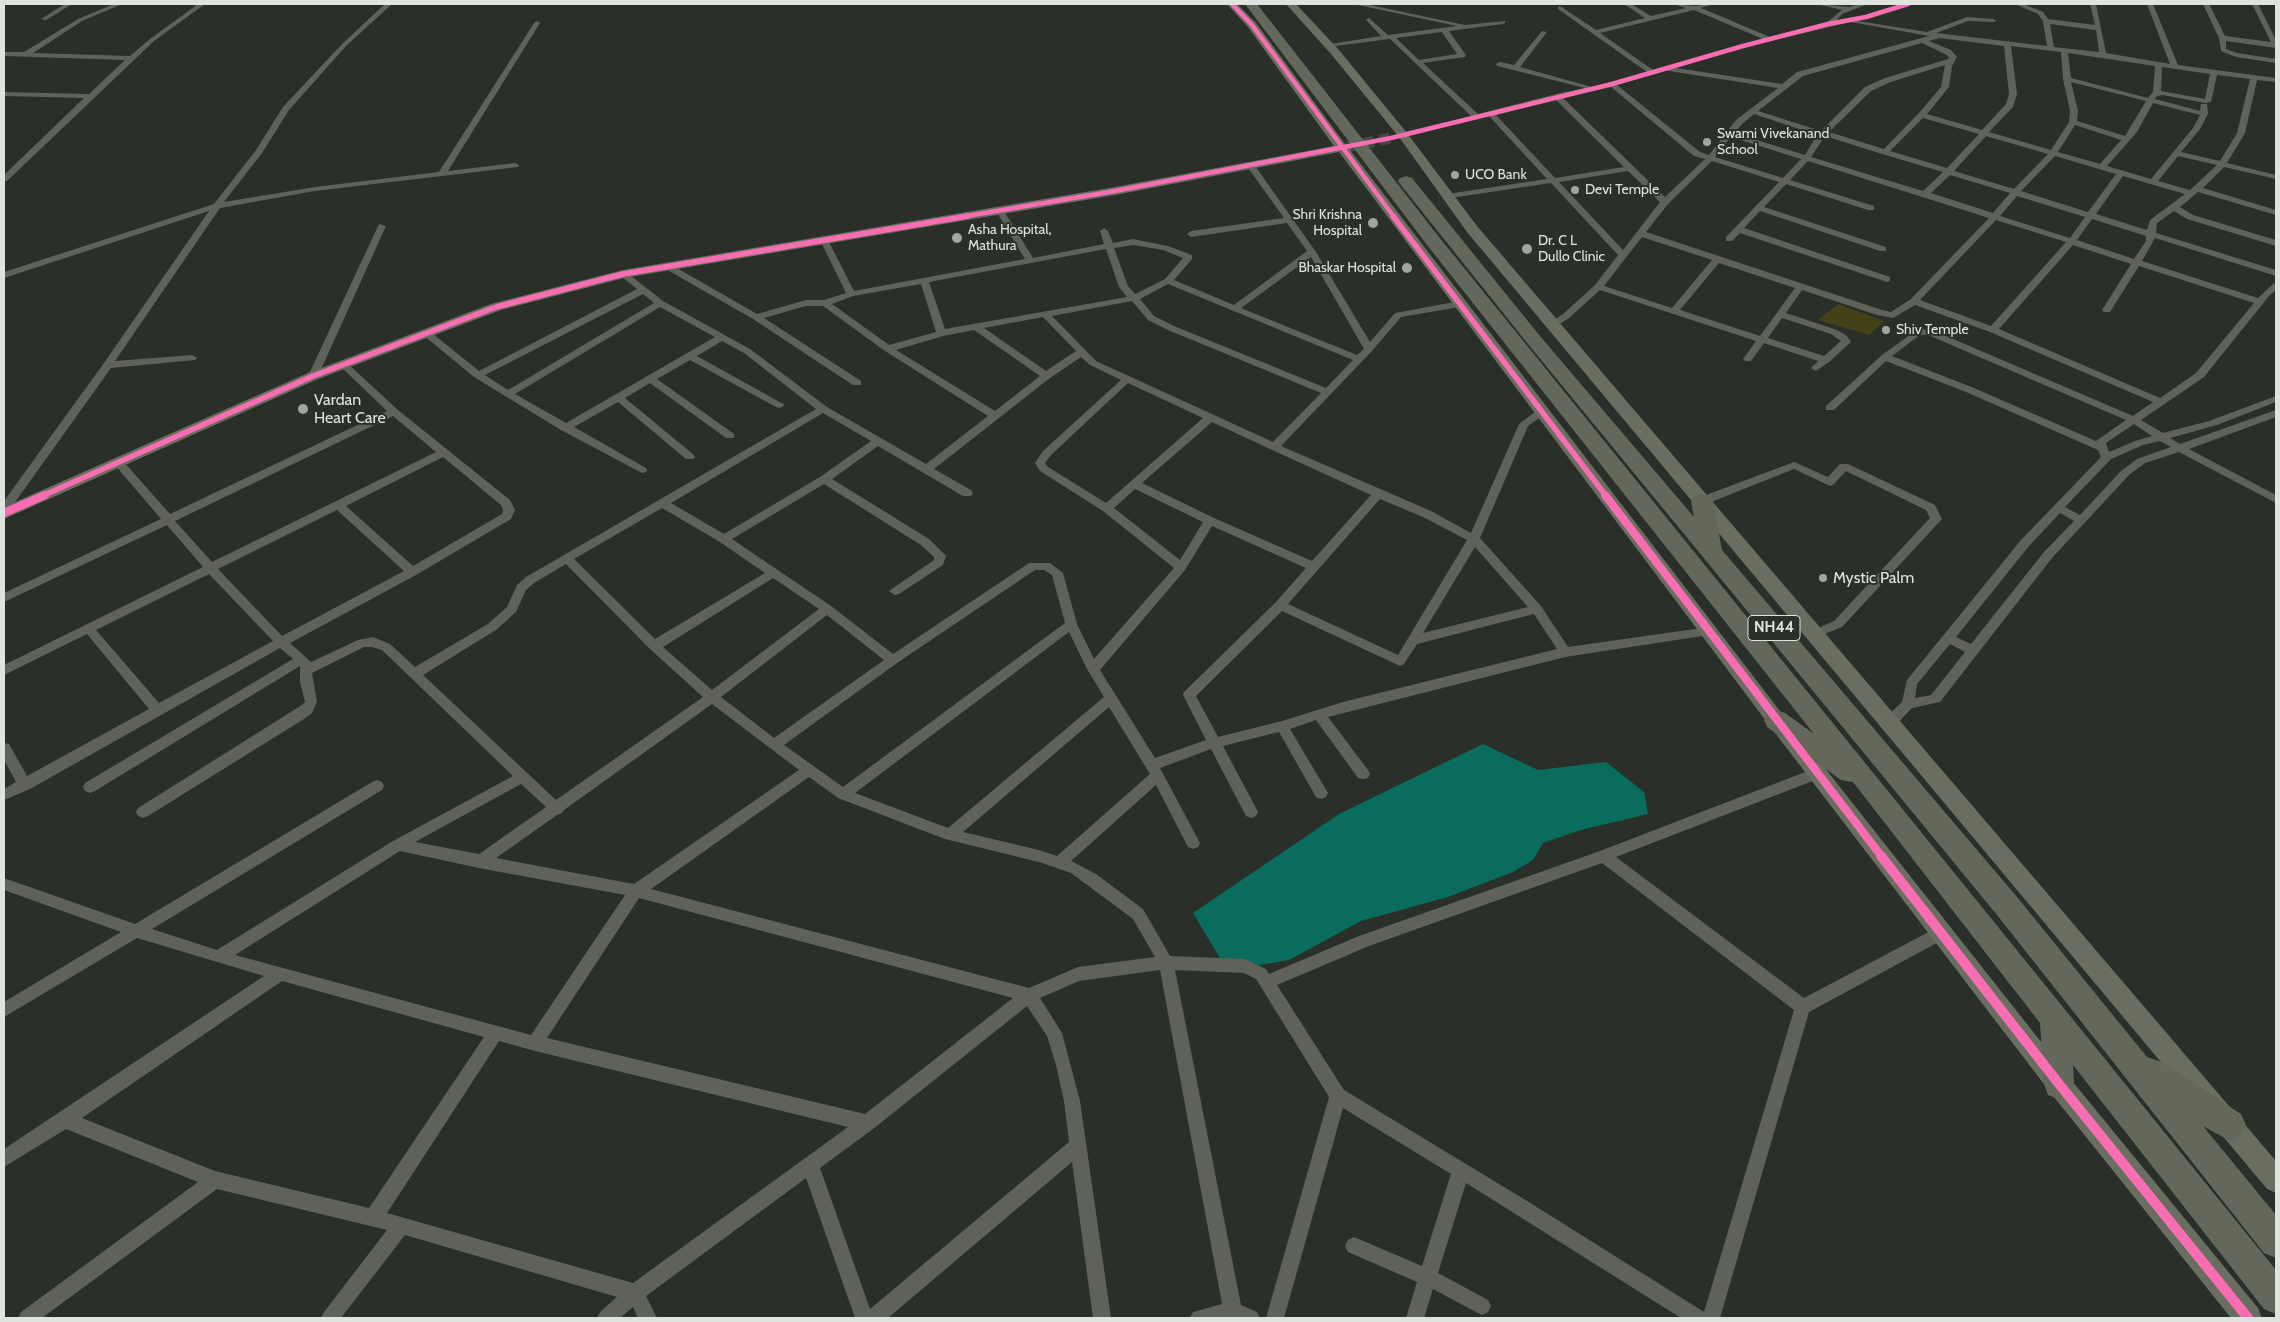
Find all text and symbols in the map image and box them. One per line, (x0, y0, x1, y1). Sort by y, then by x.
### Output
place label: Swami Vivekanand School (1717, 126, 1829, 158)
marker: Swami Vivekanand School (1701, 136, 1713, 148)
place label: UCO Bank (1465, 167, 1527, 183)
marker: UCO Bank (1449, 169, 1461, 181)
place label: Devi Temple (1585, 182, 1659, 198)
marker: Devi Temple (1569, 184, 1581, 196)
place label: Shri Krishna Hospital (1293, 207, 1362, 240)
marker: Shri Krishna Hospital (1366, 216, 1380, 230)
place label: Asha Hospital, Mathura (968, 222, 1052, 254)
marker: Asha Hospital, Mathura (950, 231, 964, 245)
place label: Dr. C L Dullo Clinic (1538, 233, 1605, 266)
marker: Dr. C L Dullo Clinic (1520, 242, 1534, 256)
place label: Bhaskar Hospital (1298, 260, 1396, 276)
marker: Bhaskar Hospital (1400, 261, 1414, 275)
place label: Shiv Temple (1896, 322, 1969, 338)
marker: Shiv Temple (1880, 324, 1892, 336)
place label: Vardan Heart Care (314, 390, 386, 428)
marker: Vardan Heart Care (296, 402, 310, 416)
place label: Mystic Palm (1833, 568, 1914, 588)
marker: Mystic Palm (1817, 572, 1829, 584)
road number: NH44 (1748, 616, 1800, 640)

